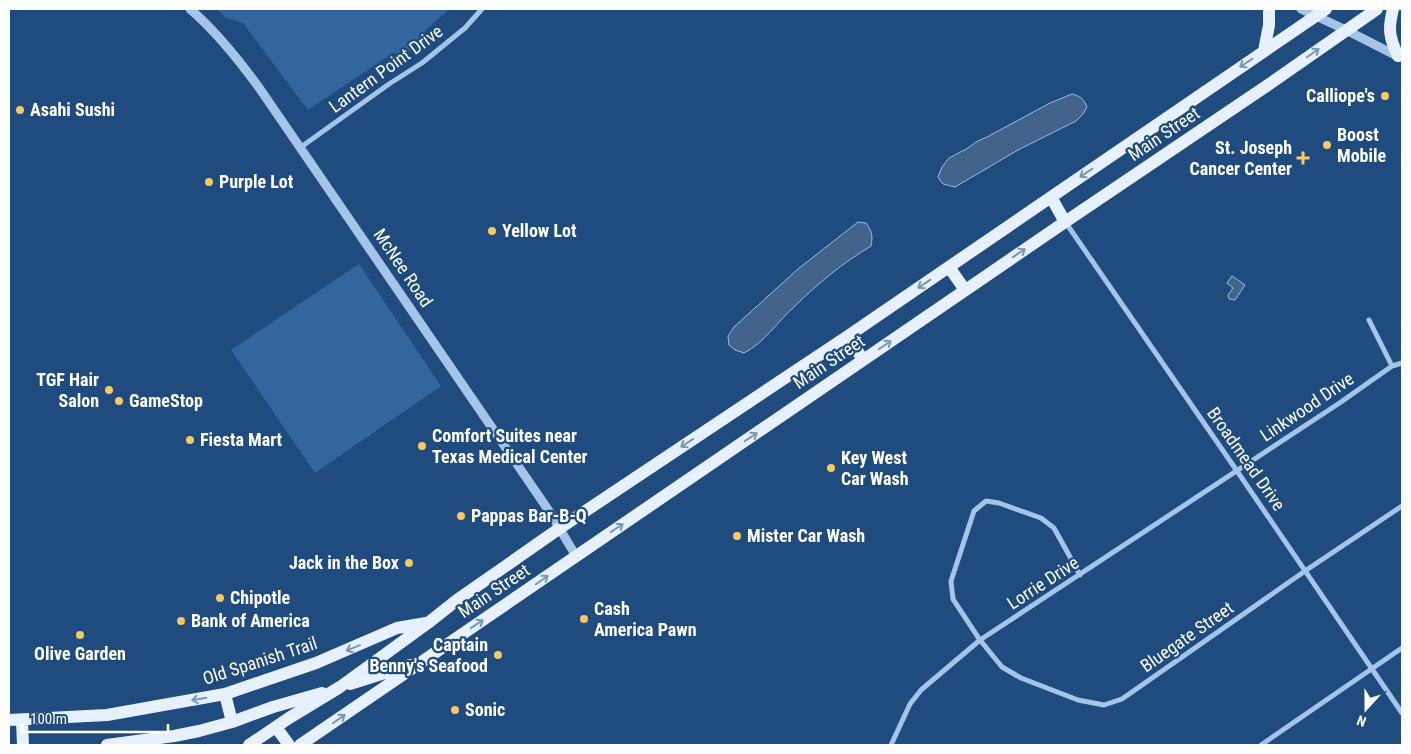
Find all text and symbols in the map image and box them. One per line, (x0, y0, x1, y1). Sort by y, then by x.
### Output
street label: Lantern Point Drive (325, 20, 447, 117)
one-way arrow (1306, 48, 1320, 58)
one-way arrow (1240, 58, 1254, 68)
place label: Calliope's (1306, 85, 1375, 106)
marker: Calliope's (1379, 90, 1391, 102)
place label: Asahi Sushi (30, 99, 115, 120)
street label: Main Street (1124, 102, 1203, 165)
marker: Asahi Sushi (14, 104, 26, 116)
place label: Boost Mobile (1337, 124, 1387, 166)
place label: St. Joseph Cancer Center (1190, 137, 1292, 179)
marker: Boost Mobile (1321, 139, 1333, 151)
marker: St. Joseph Cancer Center (1296, 151, 1310, 165)
one-way arrow (1079, 168, 1093, 178)
place label: Purple Lot (219, 171, 294, 192)
marker: Purple Lot (203, 176, 215, 188)
place label: Yellow Lot (502, 220, 577, 241)
street label: McNee Road (369, 224, 437, 311)
marker: Yellow Lot (486, 225, 498, 237)
one-way arrow (1012, 248, 1026, 259)
one-way arrow (917, 279, 931, 289)
street label: Main Street (789, 330, 868, 393)
one-way arrow (878, 340, 892, 350)
street label: Linkwood Drive (1256, 368, 1357, 446)
place label: TGF Hair Salon (36, 369, 99, 411)
marker: TGF Hair Salon (103, 384, 115, 396)
place label: GameStop (129, 390, 203, 411)
marker: GameStop (113, 395, 125, 407)
street label: Broadmead Drive (1203, 403, 1290, 514)
place label: Comfort Suites near Texas Medical Center (432, 425, 588, 467)
place label: Fiesta Mart (200, 429, 283, 450)
one-way arrow (744, 432, 758, 442)
marker: Fiesta Mart (184, 434, 196, 446)
one-way arrow (680, 438, 694, 448)
marker: Comfort Suites near Texas Medical Center (416, 440, 428, 452)
place label: Key West Car Wash (841, 447, 909, 489)
marker: Key West Car Wash (825, 462, 837, 474)
place label: Pappas Bar-B-Q (471, 505, 587, 526)
marker: Pappas Bar-B-Q (455, 510, 467, 522)
one-way arrow (609, 523, 623, 533)
place label: Mister Car Wash (747, 525, 865, 546)
marker: Mister Car Wash (731, 530, 743, 542)
place label: Jack in the Box (289, 552, 399, 573)
street label: Lorrie Drive (1003, 552, 1082, 613)
marker: Jack in the Box (403, 557, 415, 569)
street label: Main Street (454, 559, 533, 622)
one-way arrow (535, 575, 549, 585)
place label: Chipotle (230, 587, 291, 608)
marker: Chipotle (214, 592, 226, 604)
street label: Bluegate Street (1136, 597, 1237, 676)
place label: Cash America Pawn (594, 598, 697, 640)
place label: Bank of America (191, 610, 310, 631)
marker: Cash America Pawn (578, 613, 590, 625)
marker: Bank of America (175, 615, 187, 627)
one-way arrow (469, 619, 483, 629)
marker: Olive Garden (74, 629, 86, 641)
street label: Old Spanish Trail (200, 632, 320, 689)
place label: Captain Benny's Seafood (369, 634, 488, 676)
place label: Olive Garden (34, 643, 126, 664)
one-way arrow (346, 643, 361, 653)
marker: Captain Benny's Seafood (492, 649, 504, 661)
north arrow (1341, 684, 1391, 734)
one-way arrow (191, 694, 207, 704)
place label: Sonic (465, 699, 505, 720)
scale bar (22, 702, 169, 734)
marker: Sonic (449, 704, 461, 716)
text: 100 m (30, 710, 67, 728)
text: N (1354, 712, 1368, 730)
one-way arrow (332, 713, 346, 724)

